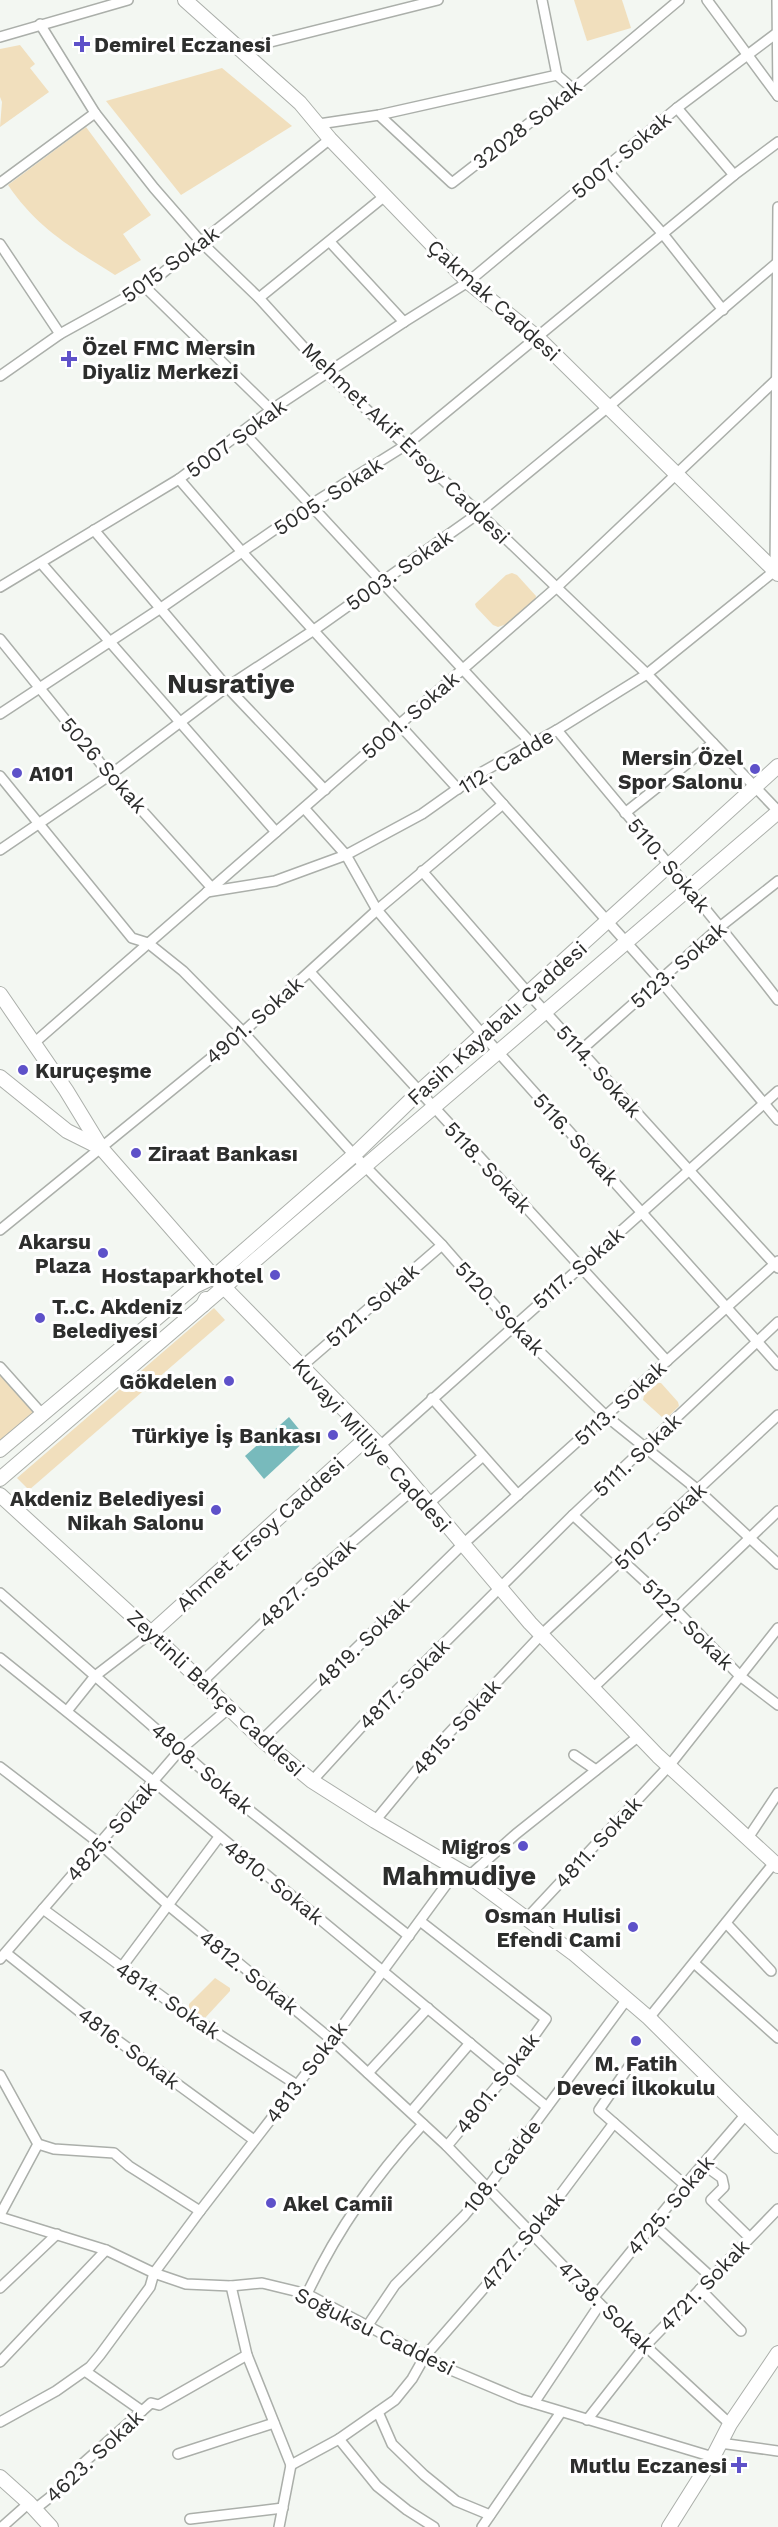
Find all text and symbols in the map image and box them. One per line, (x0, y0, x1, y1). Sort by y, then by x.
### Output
place label: Demirel Eczanesi (94, 32, 271, 57)
marker: Demirel Eczanesi (75, 37, 89, 51)
street label: 32028 Sokak (468, 74, 587, 174)
street label: 5007. Sokak (566, 106, 676, 204)
street label: 5015 Sokak (116, 220, 224, 308)
street label: Çakmak Caddesi (422, 234, 566, 366)
place label: Özel FMC Mersin Diyaliz Merkezi (82, 335, 256, 384)
street label: Mehmet Akif Ersoy Caddesi (297, 337, 515, 549)
marker: Özel FMC Mersin Diyaliz Merkezi (60, 350, 78, 368)
street label: 5007 Sokak (181, 393, 291, 483)
street label: 5005. Sokak (269, 451, 387, 540)
street label: 5003. Sokak (341, 524, 457, 616)
street label: 5001. Sokak (356, 666, 464, 764)
district label: Nusratiye (167, 668, 295, 700)
street label: 5026 Sokak (56, 712, 153, 818)
street label: 112. Cadde (454, 723, 558, 799)
place label: Mersin Özel Spor Salonu (618, 745, 743, 794)
place label: A101 (29, 761, 74, 786)
marker: Mersin Özel Spor Salonu (748, 762, 762, 776)
marker: A101 (10, 766, 24, 780)
street label: 5110. Sokak (622, 813, 716, 917)
street label: 5123. Sokak (625, 916, 731, 1014)
street label: Fasih Kayabalı Caddesi (402, 936, 592, 1110)
street label: 4901. Sokak (200, 971, 308, 1069)
street label: 5114. Sokak (551, 1020, 647, 1122)
place label: Kuruçeşme (35, 1058, 152, 1083)
marker: Kuruçeşme (16, 1063, 30, 1077)
street label: 5116. Sokak (528, 1088, 624, 1190)
street label: 5118. Sokak (439, 1116, 537, 1218)
place label: Ziraat Bankası (148, 1141, 298, 1166)
marker: Ziraat Bankası (129, 1146, 143, 1160)
street label: 5117. Sokak (527, 1222, 629, 1314)
place label: Akarsu Plaza (19, 1229, 92, 1278)
marker: Akarsu Plaza (96, 1246, 110, 1260)
street label: 5120. Sokak (450, 1256, 550, 1360)
street label: 5121. Sokak (320, 1258, 424, 1352)
place label: Hostaparkhotel (101, 1263, 263, 1288)
marker: Hostaparkhotel (268, 1268, 282, 1282)
place label: T..C. Akdeniz Belediyesi (52, 1294, 183, 1343)
marker: T..C. Akdeniz Belediyesi (33, 1311, 47, 1325)
street label: Kuvayi Milliye Caddesi (287, 1353, 457, 1537)
street label: 5113. Sokak (569, 1355, 671, 1451)
place label: Gökdelen (119, 1369, 217, 1394)
marker: Gökdelen (222, 1374, 236, 1388)
street label: 5111. Sokak (588, 1408, 686, 1502)
place label: Türkiye İş Bankası (132, 1423, 321, 1448)
marker: Türkiye İş Bankası (326, 1428, 340, 1442)
street label: Ahmet Ersoy Caddesi (170, 1452, 350, 1616)
street label: 5107. Sokak (609, 1477, 711, 1575)
place label: Akdeniz Belediyesi Nikah Salonu (10, 1486, 204, 1535)
marker: Akdeniz Belediyesi Nikah Salonu (209, 1503, 223, 1517)
street label: 4827. Sokak (253, 1533, 361, 1633)
street label: 5122. Sokak (637, 1573, 739, 1675)
street label: 4819. Sokak (310, 1591, 414, 1693)
street label: Zeytinli Bahçe Caddesi (122, 1604, 310, 1782)
street label: 4817. Sokak (353, 1633, 455, 1735)
street label: 4815. Sokak (406, 1674, 506, 1780)
street label: 4808. Sokak (146, 1717, 258, 1819)
street label: 4825. Sokak (61, 1776, 161, 1886)
street label: 4811. Sokak (549, 1791, 647, 1893)
street label: 4810. Sokak (219, 1834, 329, 1930)
place label: Migros (441, 1834, 511, 1859)
marker: Migros (516, 1839, 530, 1853)
district label: Mahmudiye (382, 1860, 536, 1892)
place label: Osman Hulisi Efendi Cami (485, 1903, 621, 1952)
marker: Osman Hulisi Efendi Cami (626, 1920, 640, 1934)
street label: 4812. Sokak (194, 1924, 304, 2020)
street label: 4814. Sokak (111, 1956, 225, 2044)
street label: 4816. Sokak (73, 2002, 185, 2094)
street label: 4813. Sokak (260, 2016, 352, 2128)
street label: 4801. Sokak (450, 2027, 544, 2138)
marker: M. Fatih Deveci İlkokulu (629, 2034, 643, 2048)
place label: M. Fatih Deveci İlkokulu (556, 2051, 716, 2100)
street label: 108. Cadde (458, 2114, 546, 2218)
street label: 4725. Sokak (621, 2150, 719, 2260)
street label: 4727. Sokak (475, 2187, 569, 2295)
place label: Akel Camii (283, 2191, 393, 2216)
marker: Akel Camii (264, 2196, 278, 2210)
street label: 4721. Sokak (654, 2234, 754, 2336)
street label: 4738. Sokak (553, 2255, 659, 2359)
street label: Soğuksu Caddesi (291, 2282, 459, 2380)
street label: 4623. Sokak (40, 2404, 148, 2508)
place label: Mutlu Eczanesi (569, 2453, 727, 2478)
marker: Mutlu Eczanesi (732, 2458, 746, 2472)

